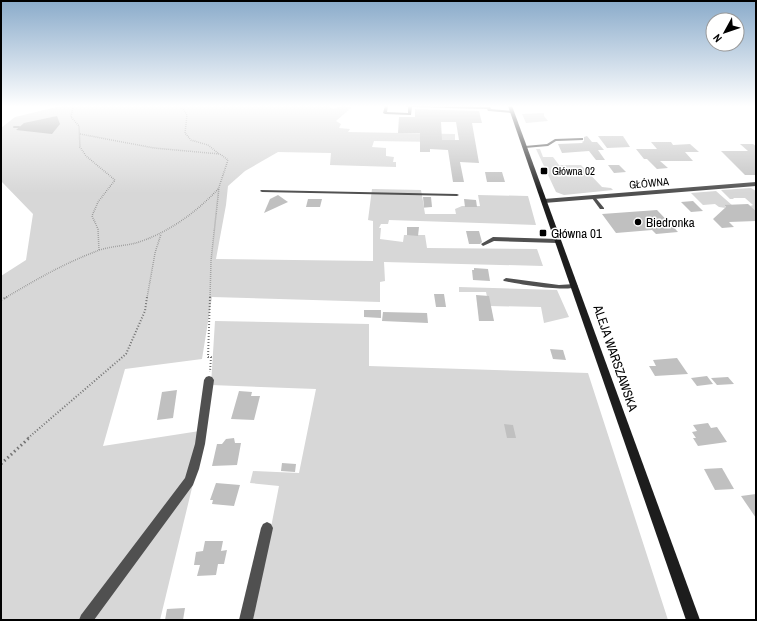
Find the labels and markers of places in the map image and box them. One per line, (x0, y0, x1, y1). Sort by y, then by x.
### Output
place label: Główna 02 (552, 164, 595, 178)
marker: Główna 02 (539, 166, 549, 176)
place label: Biedronka (646, 214, 695, 231)
marker: Biedronka (633, 217, 643, 227)
place label: Główna 01 (551, 225, 602, 242)
marker: Główna 01 (538, 228, 548, 238)

